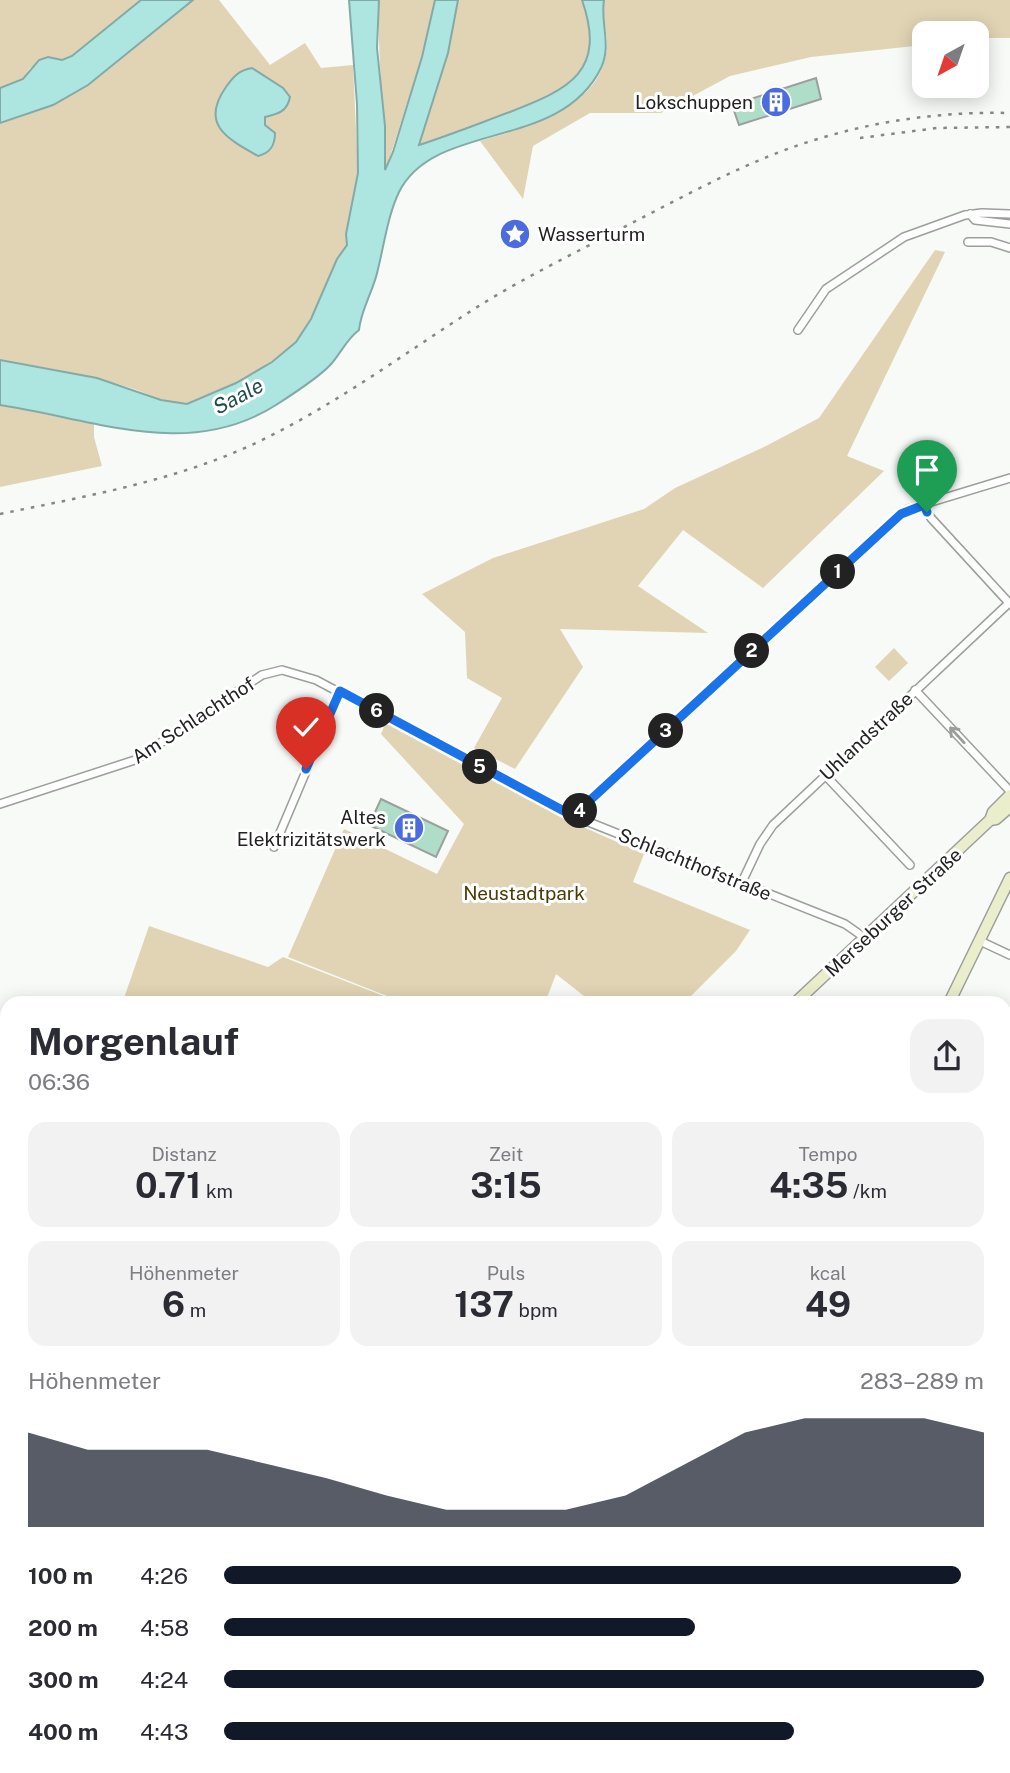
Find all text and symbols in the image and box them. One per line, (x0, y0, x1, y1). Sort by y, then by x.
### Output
north arrow (912, 21, 989, 98)
map controls (912, 21, 989, 98)
building icon: Lokschuppen (759, 85, 793, 119)
place label: Lokschuppen (635, 91, 753, 113)
place icon: Wasserturm (498, 217, 532, 251)
place label: Wasserturm (538, 223, 645, 245)
water label: Saale (209, 372, 267, 420)
pin (897, 440, 957, 512)
icon: arrive (908, 451, 946, 489)
pin: 1 (820, 554, 856, 590)
text: 1 (833, 560, 842, 582)
pin: 2 (734, 634, 770, 668)
text: 2 (745, 639, 758, 661)
street label: Am Schlachthof (128, 672, 258, 768)
street label: Uhlandstraße (815, 687, 917, 785)
pin: 6 (360, 694, 394, 728)
pin (276, 697, 336, 769)
text: 6 (370, 699, 383, 721)
icon: check (287, 708, 325, 746)
pin: 3 (648, 714, 684, 748)
text: 3 (659, 719, 672, 741)
one-way arrow (948, 726, 965, 743)
pin: 5 (462, 750, 498, 784)
text: 5 (473, 755, 486, 777)
pin: 4 (562, 794, 598, 828)
text: 4 (573, 799, 586, 821)
place label: Altes Elektrizitätswerk (237, 806, 386, 850)
building icon: Altes Elektrizitätswerk (392, 811, 426, 845)
street label: Schlachthofstraße (615, 823, 775, 905)
street label: Merseburger Straße (820, 843, 966, 981)
park label: Neustadtpark (463, 882, 585, 904)
text: Morgenlauf (28, 1019, 239, 1064)
button: share (910, 1019, 984, 1093)
text: 06:36 (28, 1068, 90, 1095)
text: Distanz (151, 1143, 217, 1165)
text: Zeit (489, 1143, 523, 1165)
text: Tempo (798, 1143, 858, 1165)
text: 0.71 (135, 1165, 201, 1206)
text: 3:15 (470, 1165, 542, 1206)
text: 4:35 (769, 1165, 848, 1206)
text: km (201, 1180, 233, 1202)
text: /km (848, 1180, 887, 1202)
text: Höhenmeter (129, 1262, 239, 1284)
text: Puls (487, 1262, 525, 1284)
text: kcal (810, 1262, 846, 1284)
text: 6 (162, 1284, 185, 1325)
text: 137 (454, 1284, 514, 1325)
text: 49 (805, 1284, 851, 1325)
text: m (185, 1299, 206, 1321)
text: bpm (514, 1299, 558, 1321)
text: Höhenmeter (28, 1367, 161, 1394)
text: 283–289 m (860, 1367, 984, 1394)
text: 100 m (28, 1562, 93, 1589)
text: 4:26 (140, 1562, 188, 1589)
text: 200 m (28, 1614, 98, 1641)
text: 4:58 (140, 1614, 189, 1641)
text: 300 m (28, 1666, 99, 1693)
text: 4:24 (140, 1666, 188, 1693)
text: 400 m (28, 1718, 98, 1745)
text: 4:43 (140, 1718, 188, 1745)

